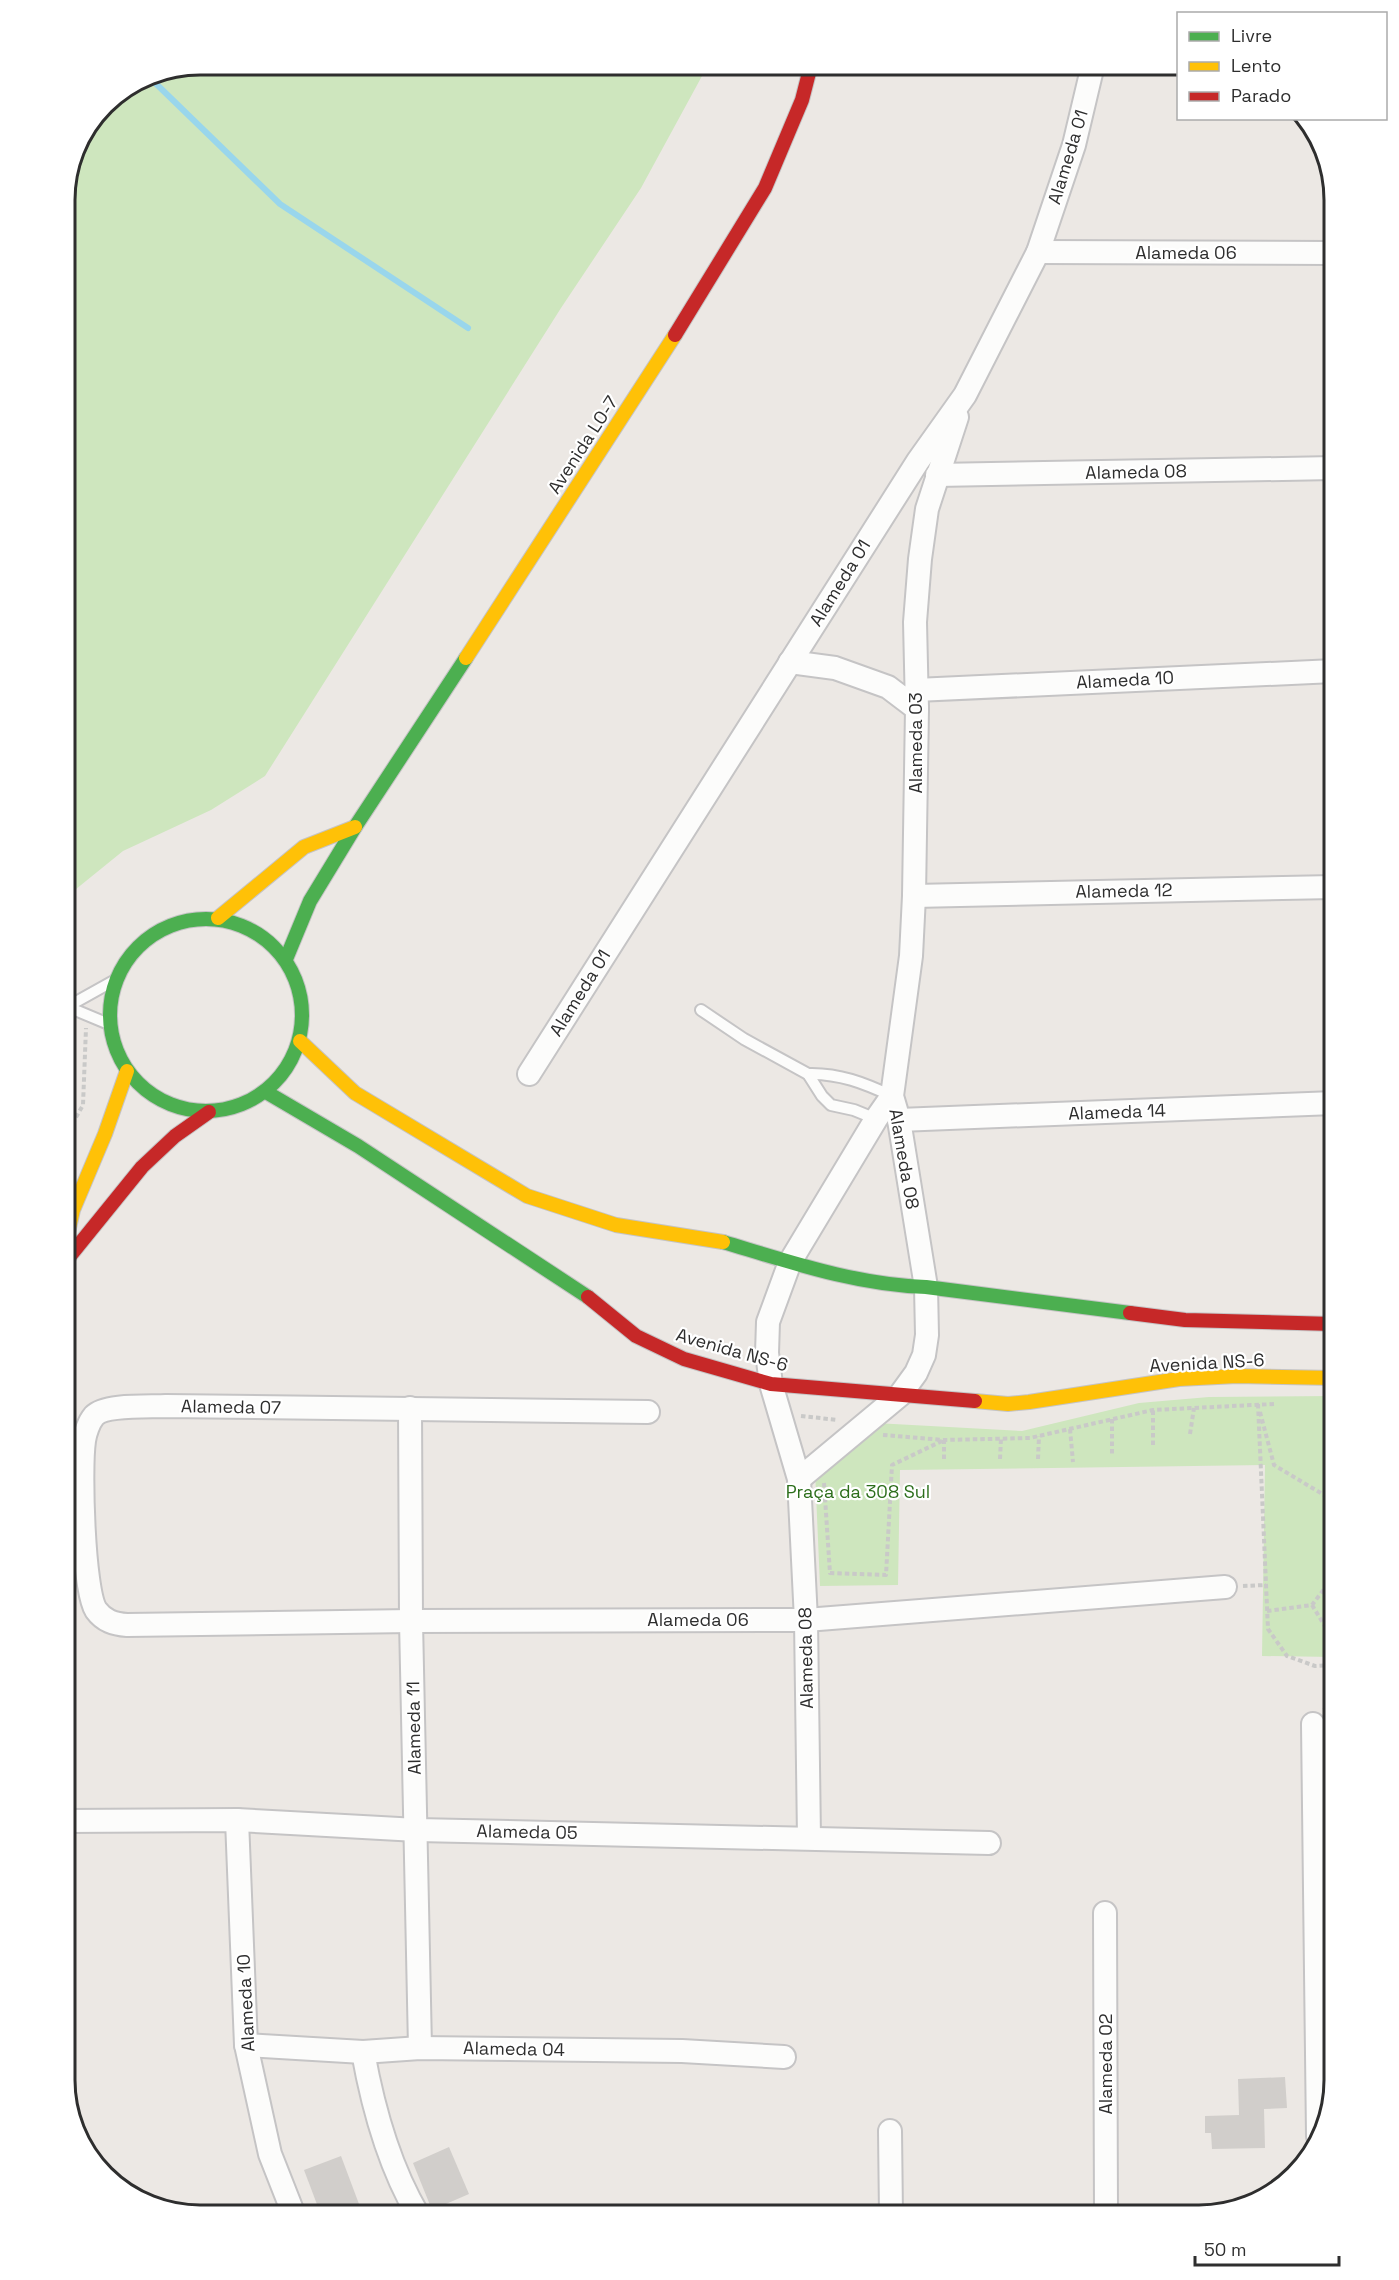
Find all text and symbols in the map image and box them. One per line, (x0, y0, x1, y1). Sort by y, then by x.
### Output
legend (1177, 12, 1387, 120)
text: Livre (1231, 24, 1272, 47)
text: Lento (1231, 54, 1281, 77)
text: Parado (1231, 84, 1291, 107)
street label: Alameda 01 (1042, 107, 1093, 207)
street label: Alameda 06 (1135, 241, 1237, 264)
street label: Avenida LO-7 (542, 392, 623, 498)
street label: Alameda 08 (1085, 459, 1187, 484)
street label: Alameda 01 (804, 535, 875, 630)
street label: Alameda 10 (1076, 665, 1174, 694)
street label: Alameda 03 (904, 692, 927, 794)
street label: Alameda 12 (1075, 878, 1173, 903)
street label: Alameda 01 (544, 945, 615, 1040)
street label: Alameda 14 (1068, 1098, 1166, 1125)
street label: Alameda 08 (884, 1107, 925, 1211)
street label: Avenida NS-6 (674, 1323, 791, 1376)
street label: Avenida NS-6 (1149, 1348, 1265, 1377)
street label: Alameda 07 (181, 1394, 281, 1419)
park label: Praça da 308 Sul (786, 1480, 930, 1503)
street label: Alameda 08 (793, 1607, 818, 1709)
street label: Alameda 06 (647, 1608, 749, 1631)
street label: Alameda 11 (401, 1681, 426, 1775)
street label: Alameda 05 (476, 1819, 578, 1844)
street label: Alameda 10 (231, 1954, 260, 2052)
street label: Alameda 02 (1094, 2013, 1117, 2115)
street label: Alameda 04 (463, 2036, 565, 2061)
scale bar (1195, 2229, 1339, 2267)
text: 50 m (1204, 2238, 1246, 2261)

